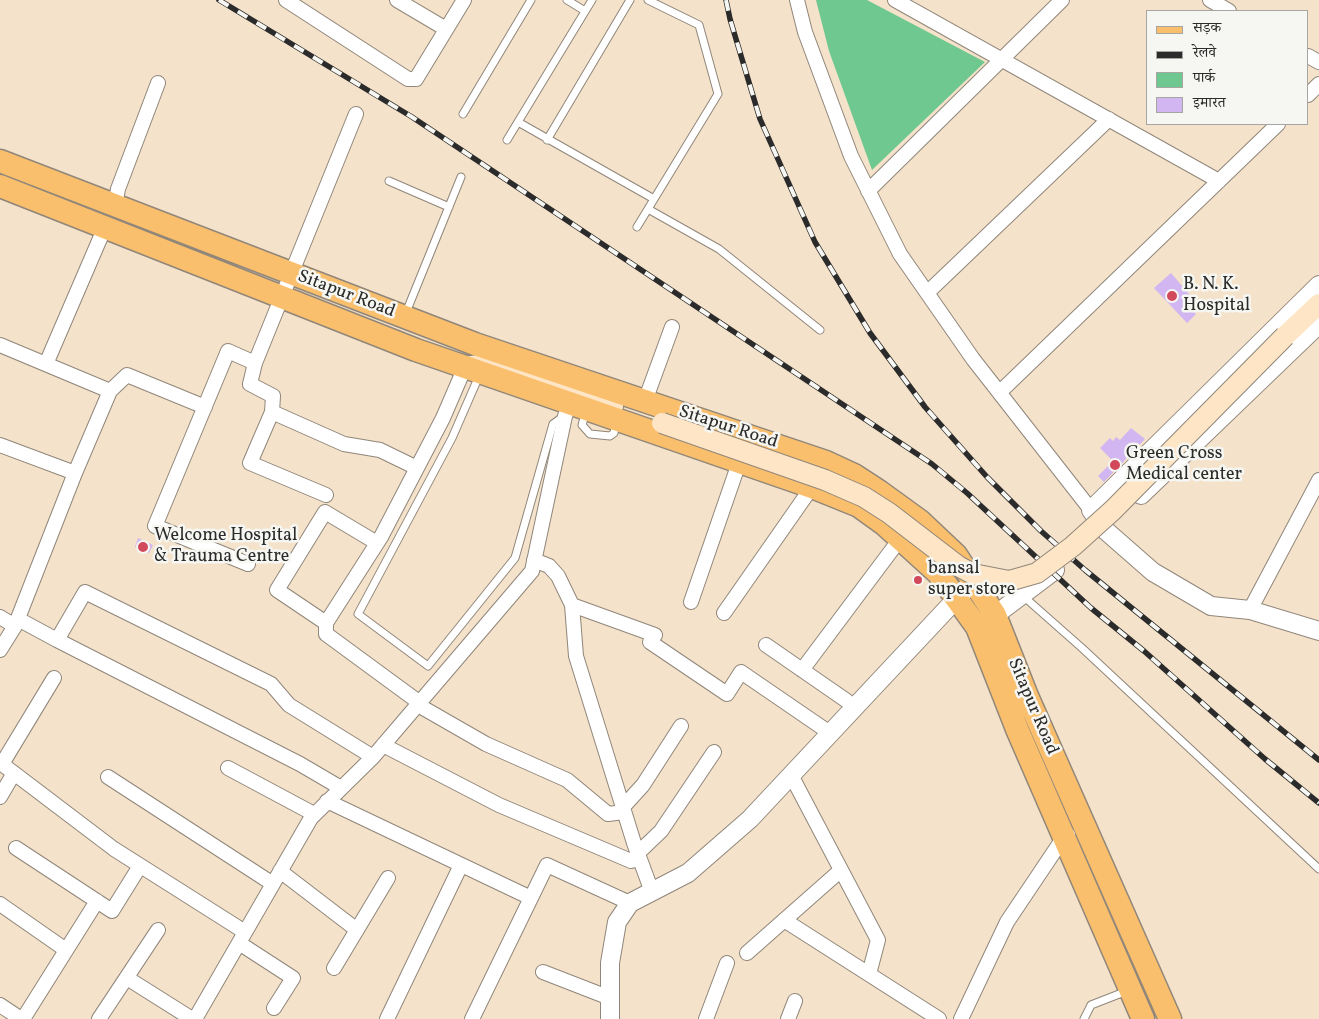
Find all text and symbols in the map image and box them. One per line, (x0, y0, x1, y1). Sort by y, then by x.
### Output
legend (1146, 10, 1309, 125)
text: सड़क (1193, 18, 1221, 39)
text: रेलवे (1193, 43, 1216, 64)
text: पार्क (1193, 68, 1215, 89)
text: इमारत (1193, 93, 1226, 114)
street label: Sitapur Road (294, 266, 398, 324)
place label: B. N. K. Hospital (1183, 275, 1250, 318)
marker: B. N. K. Hospital (1165, 289, 1179, 303)
street label: Sitapur Road (676, 402, 780, 454)
place label: Green Cross Medical center (1126, 444, 1242, 486)
marker: Green Cross Medical center (1108, 458, 1122, 472)
place label: Welcome Hospital & Trauma Centre (154, 526, 297, 568)
marker: Welcome Hospital & Trauma Centre (136, 540, 150, 554)
place label: bansal super store (928, 559, 1015, 602)
marker: bansal super store (912, 574, 924, 586)
street label: Sitapur Road (1002, 655, 1062, 759)

